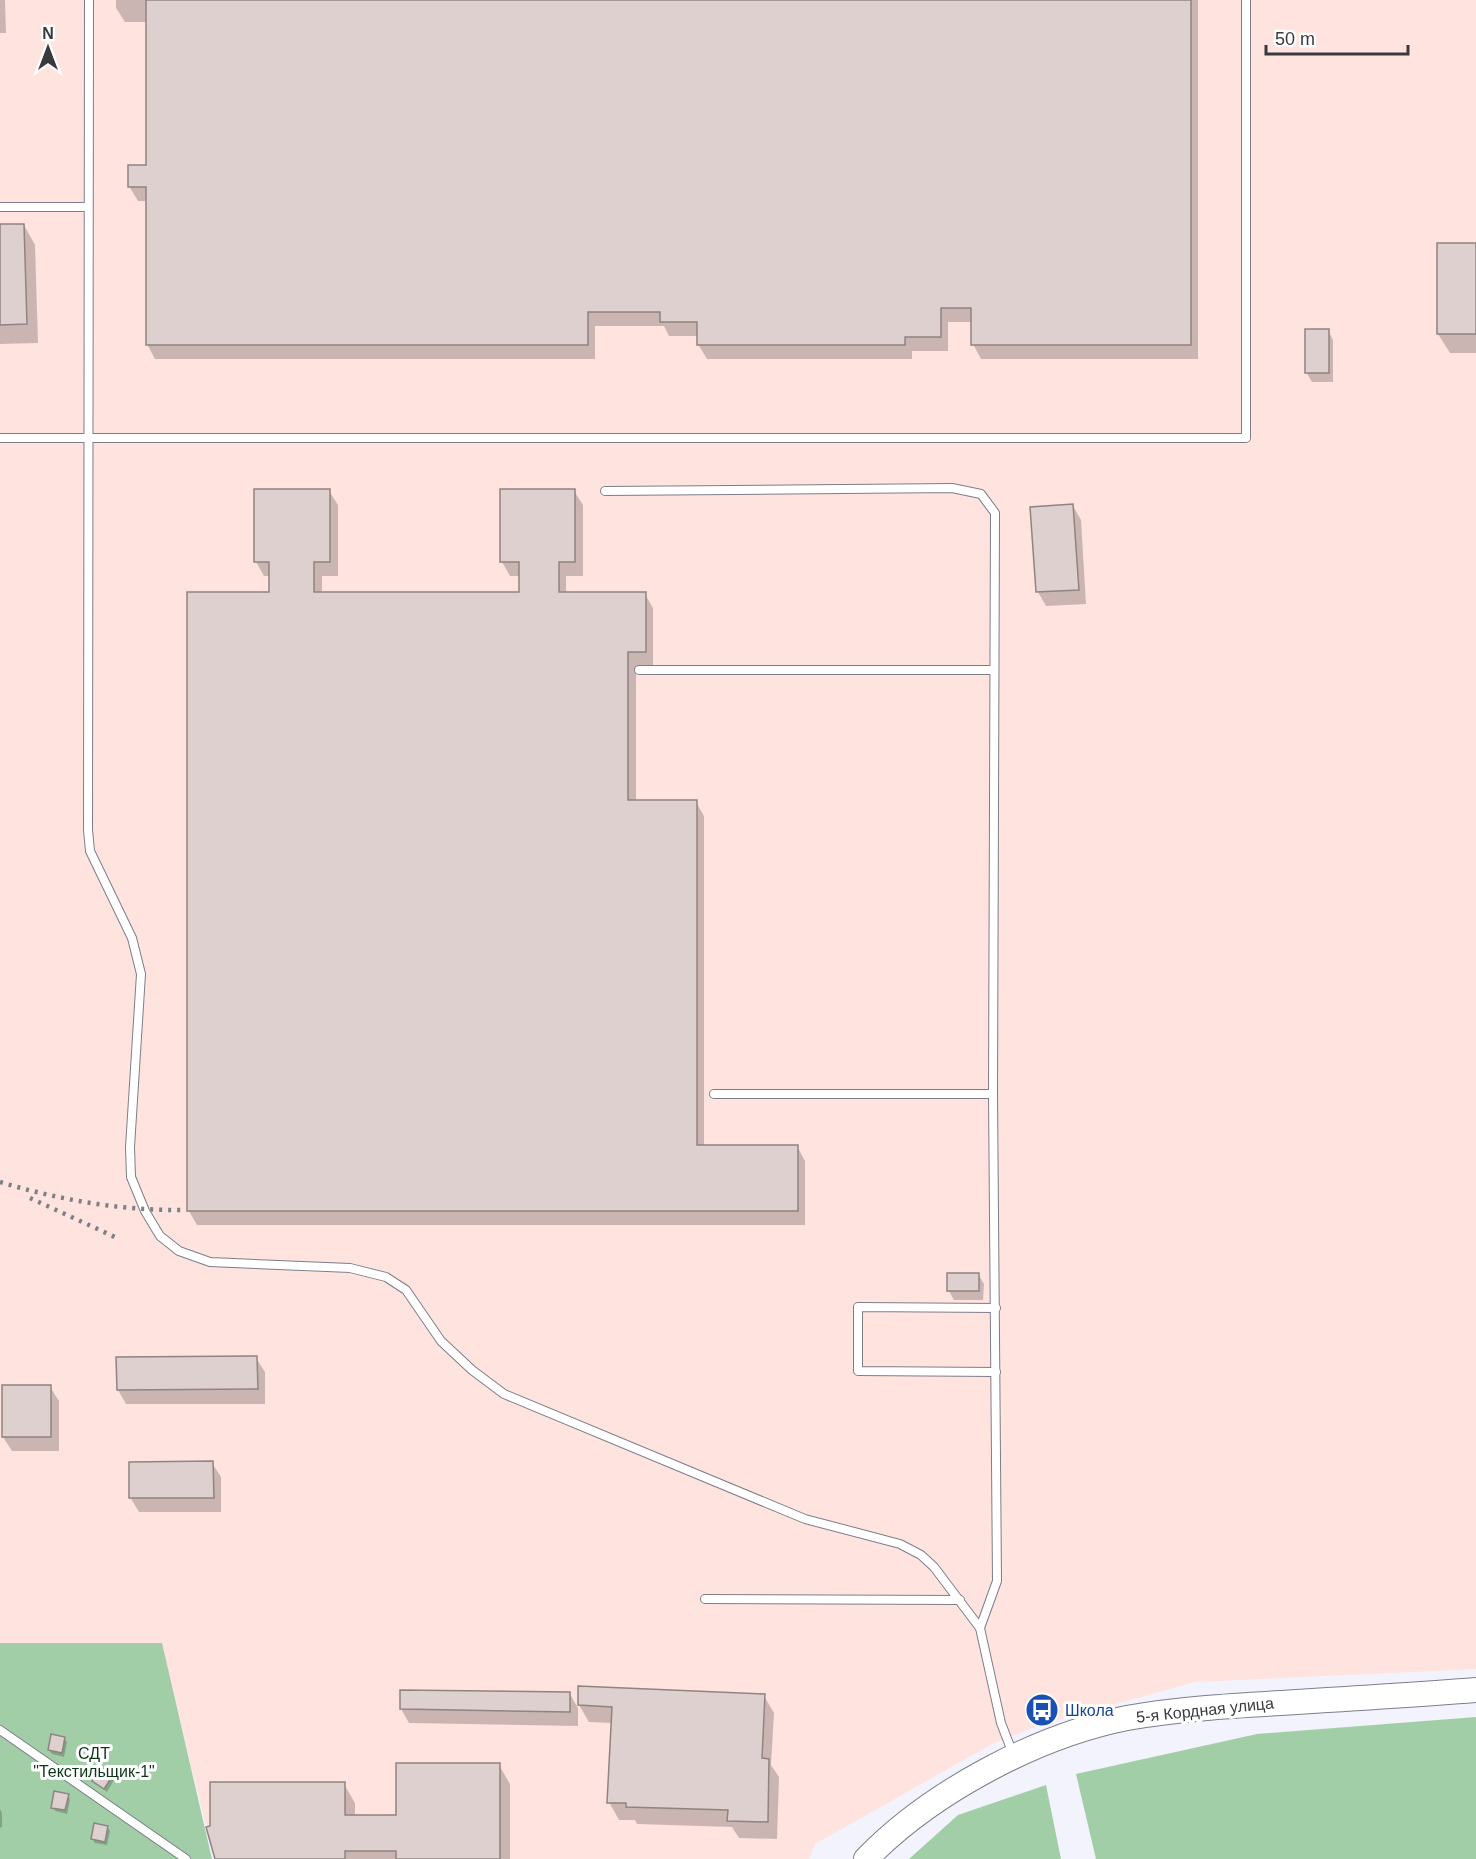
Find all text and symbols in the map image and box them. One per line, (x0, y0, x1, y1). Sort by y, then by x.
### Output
north arrow (18, 18, 78, 78)
scale bar (1266, 18, 1408, 56)
text: N (42, 25, 54, 42)
text: 50 m (1275, 29, 1315, 49)
bus stop icon: Школа (1024, 1692, 1060, 1728)
street label: 5-я Кордная улица (1135, 1694, 1275, 1726)
place label: Школа (1065, 1702, 1114, 1719)
park label: СДТ "Текстильщик-1" (33, 1745, 155, 1780)

